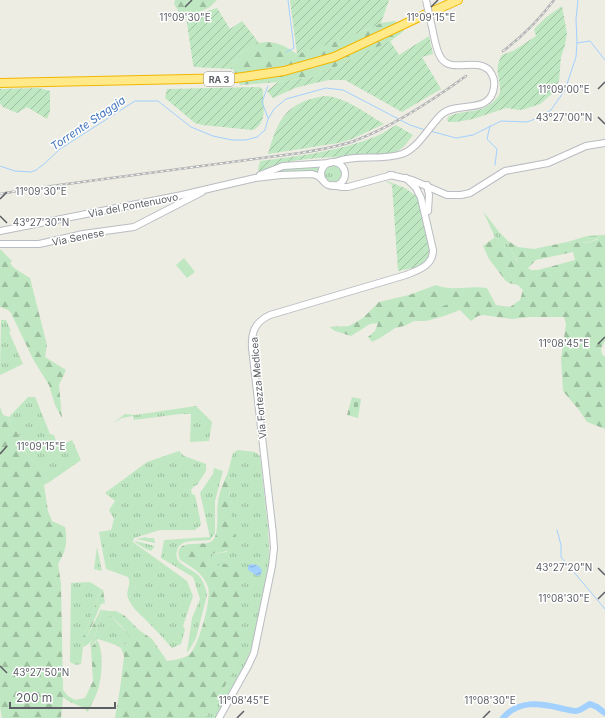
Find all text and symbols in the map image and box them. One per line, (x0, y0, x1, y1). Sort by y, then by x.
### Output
text: 11°09'30"E (159, 11, 211, 23)
text: 11°09'15"E (406, 11, 456, 23)
road number: RA 3 (204, 72, 234, 86)
text: 11°09'00"E (538, 83, 590, 95)
water label: Torrente Staggia (48, 93, 128, 153)
text: 43°27'00"N (536, 111, 592, 123)
text: 11°09'30"E (15, 185, 67, 197)
street label: Via del Pontenuovo (87, 190, 179, 220)
text: 43°27'30"N (13, 216, 69, 228)
street label: Via Senese (51, 226, 105, 248)
street label: Via Fortezza Medicea (248, 337, 268, 439)
text: 11°08'45"E (539, 337, 589, 349)
text: 11°09'15"E (16, 440, 66, 452)
text: 43°27'20"N (536, 561, 592, 573)
text: 11°08'30"E (538, 592, 590, 604)
text: 43°27'50"N (13, 666, 69, 678)
scale bar (10, 684, 115, 710)
text: 200 m (16, 690, 52, 705)
text: 11°08'45"E (219, 694, 269, 706)
text: 11°08'30"E (464, 694, 516, 706)

